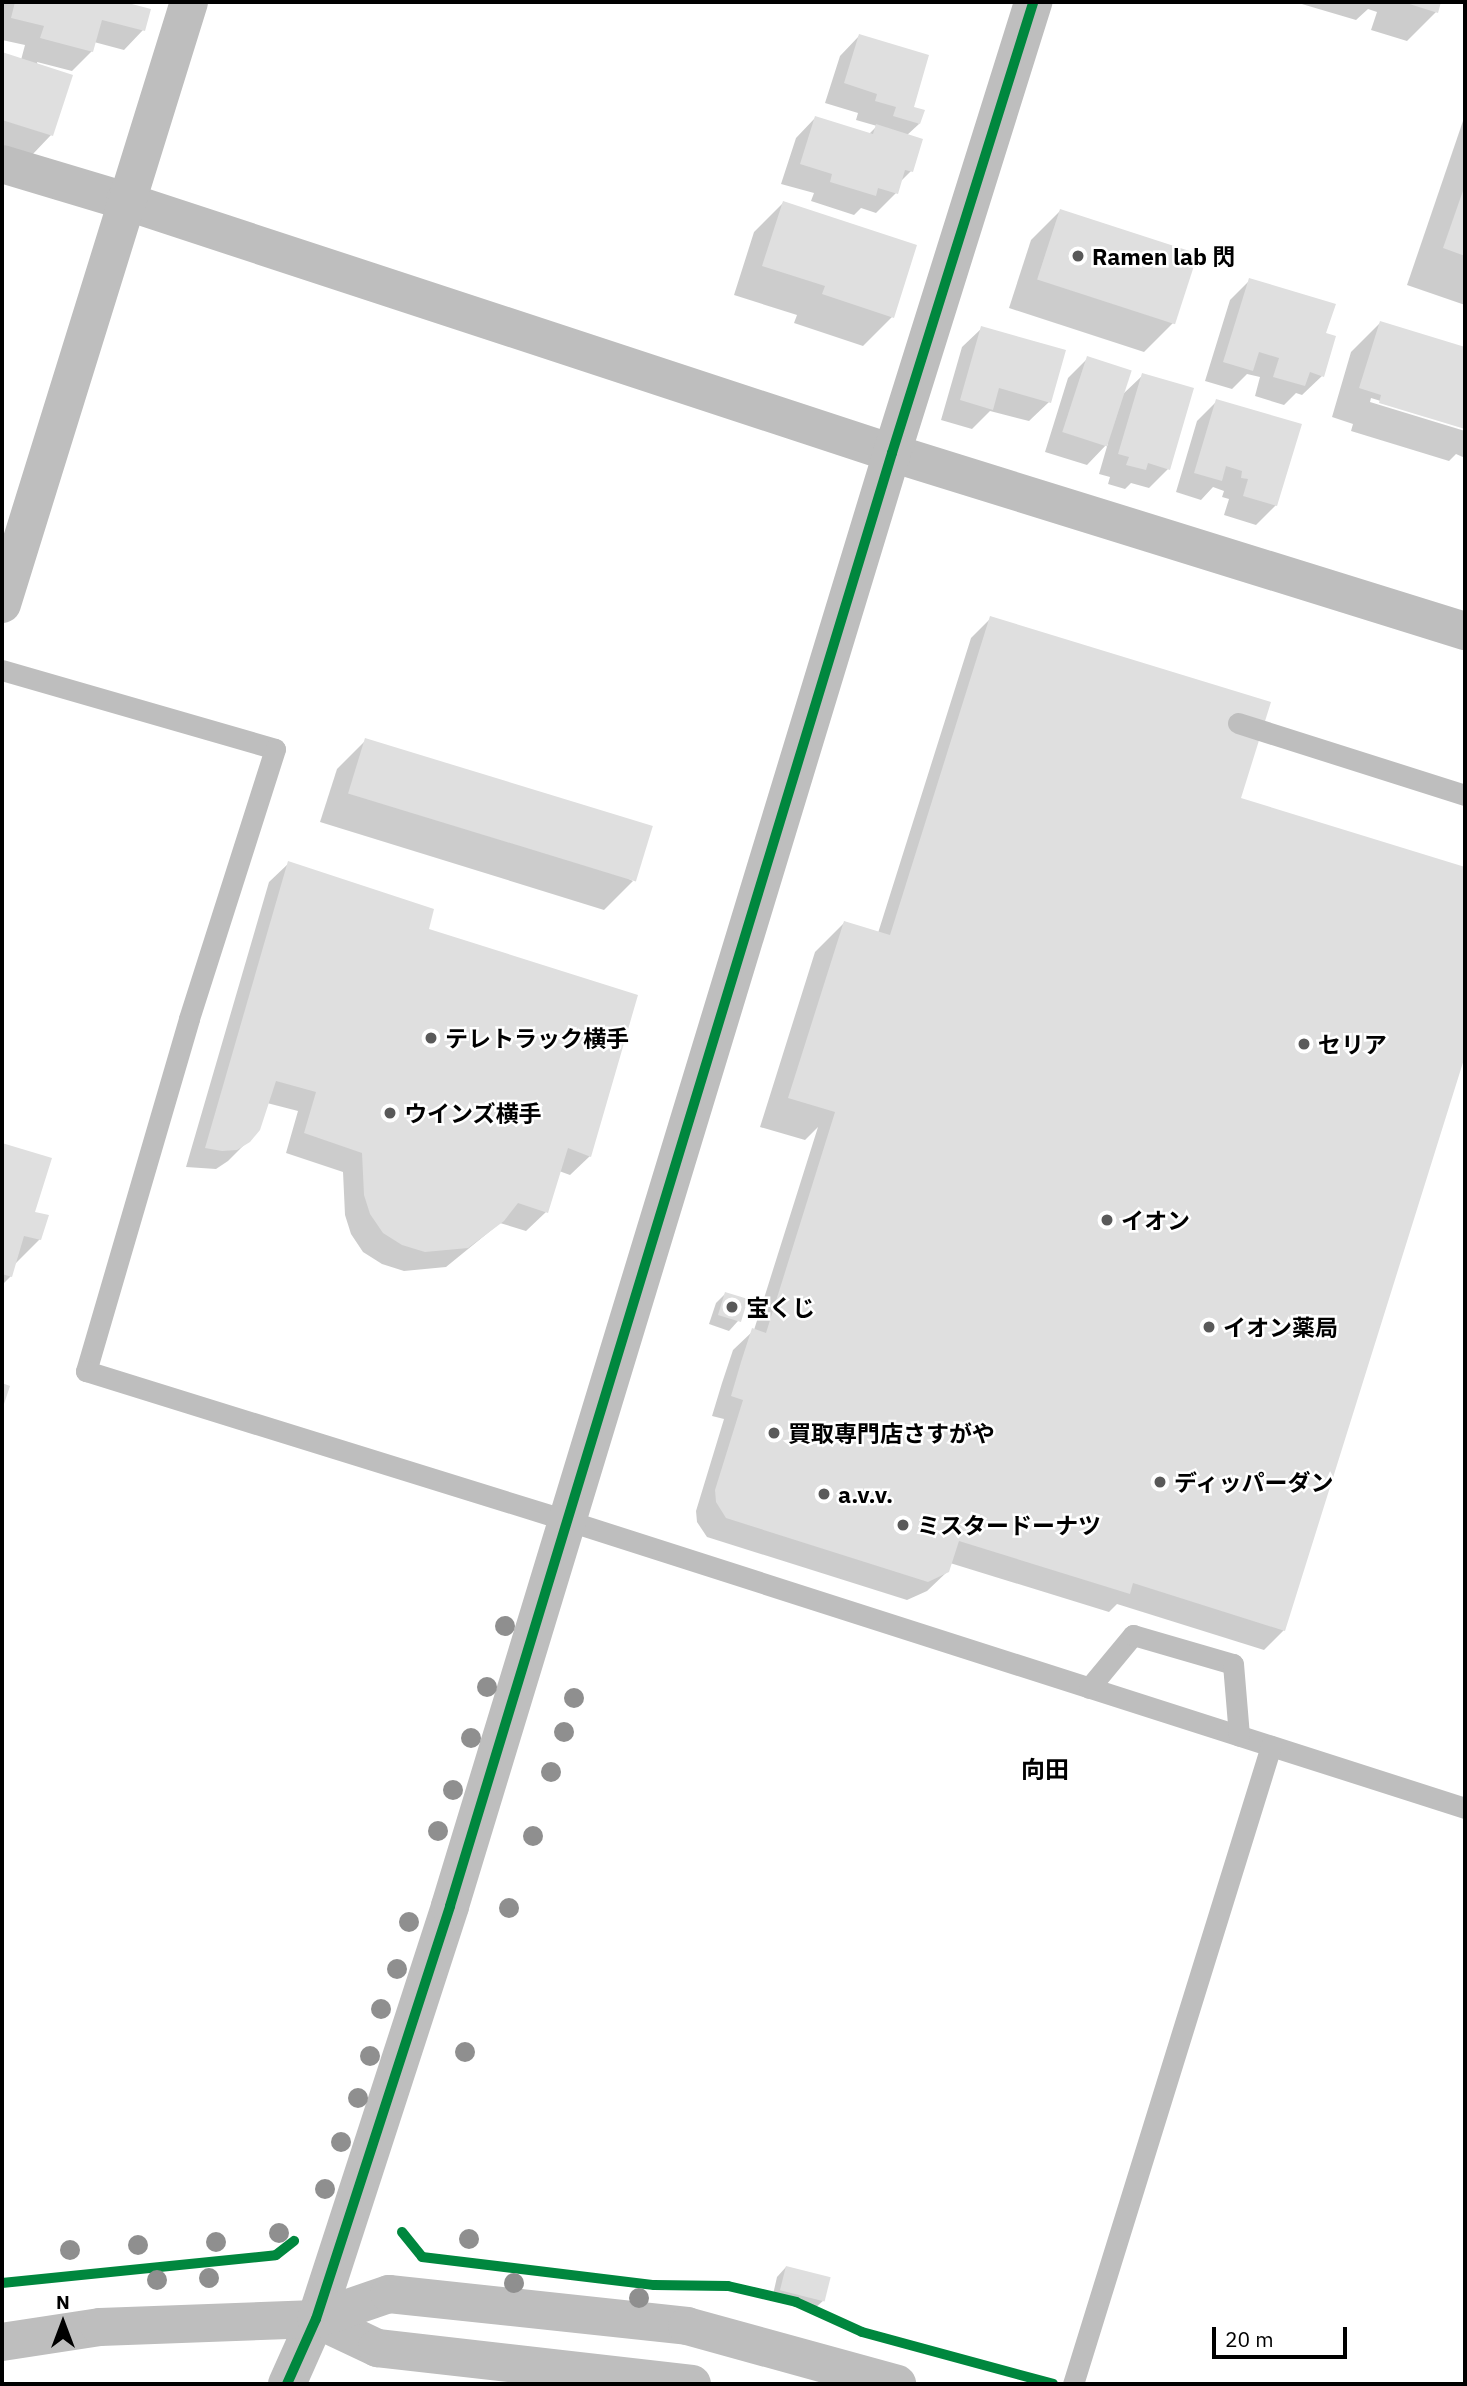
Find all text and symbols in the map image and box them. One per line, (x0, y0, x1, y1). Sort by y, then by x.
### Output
place label: Ramen lab 閃 (1092, 242, 1235, 270)
marker: Ramen lab 閃 (1070, 248, 1086, 264)
place label: テレトラック横手 (445, 1024, 629, 1052)
marker: テレトラック横手 (423, 1030, 439, 1046)
place label: セリア (1318, 1030, 1387, 1058)
marker: セリア (1296, 1036, 1312, 1052)
place label: ウインズ横手 (404, 1099, 542, 1127)
marker: ウインズ横手 (382, 1105, 398, 1121)
place label: イオン (1121, 1206, 1190, 1234)
marker: イオン (1099, 1212, 1115, 1228)
place label: 宝くじ (746, 1293, 815, 1321)
marker: 宝くじ (724, 1299, 740, 1315)
place label: イオン薬局 (1223, 1313, 1338, 1341)
marker: イオン薬局 (1201, 1319, 1217, 1335)
place label: 買取専門店さすがや (788, 1419, 995, 1447)
marker: 買取専門店さすがや (766, 1425, 782, 1441)
place label: ディッパーダン (1174, 1468, 1335, 1496)
marker: ディッパーダン (1152, 1474, 1168, 1490)
place label: a.v.v. (838, 1480, 893, 1508)
marker: a.v.v. (816, 1486, 832, 1502)
place label: ミスタードーナツ (917, 1511, 1101, 1539)
marker: ミスタードーナツ (895, 1517, 911, 1533)
district label: 向田 (1021, 1756, 1069, 1784)
north arrow (28, 2288, 98, 2358)
text: N (56, 2290, 70, 2314)
scale bar (1215, 2312, 1350, 2356)
text: 20 m (1225, 2325, 1274, 2353)

